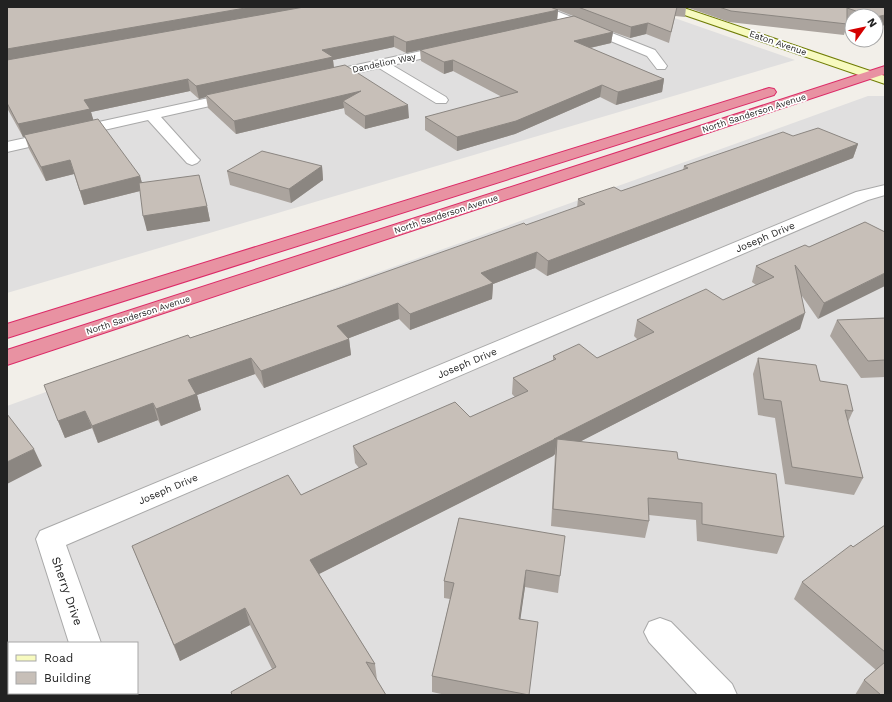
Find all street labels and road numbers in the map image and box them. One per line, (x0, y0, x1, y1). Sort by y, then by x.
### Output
street label: Eaton Avenue (748, 29, 808, 57)
street label: Dandelion Way (351, 51, 417, 75)
street label: North Sanderson Avenue (701, 91, 807, 135)
street label: North Sanderson Avenue (393, 192, 499, 236)
street label: Joseph Drive (734, 219, 797, 254)
street label: North Sanderson Avenue (85, 293, 191, 337)
street label: Joseph Drive (436, 345, 499, 380)
street label: Joseph Drive (137, 471, 200, 506)
street label: Sherry Drive (49, 555, 85, 627)

